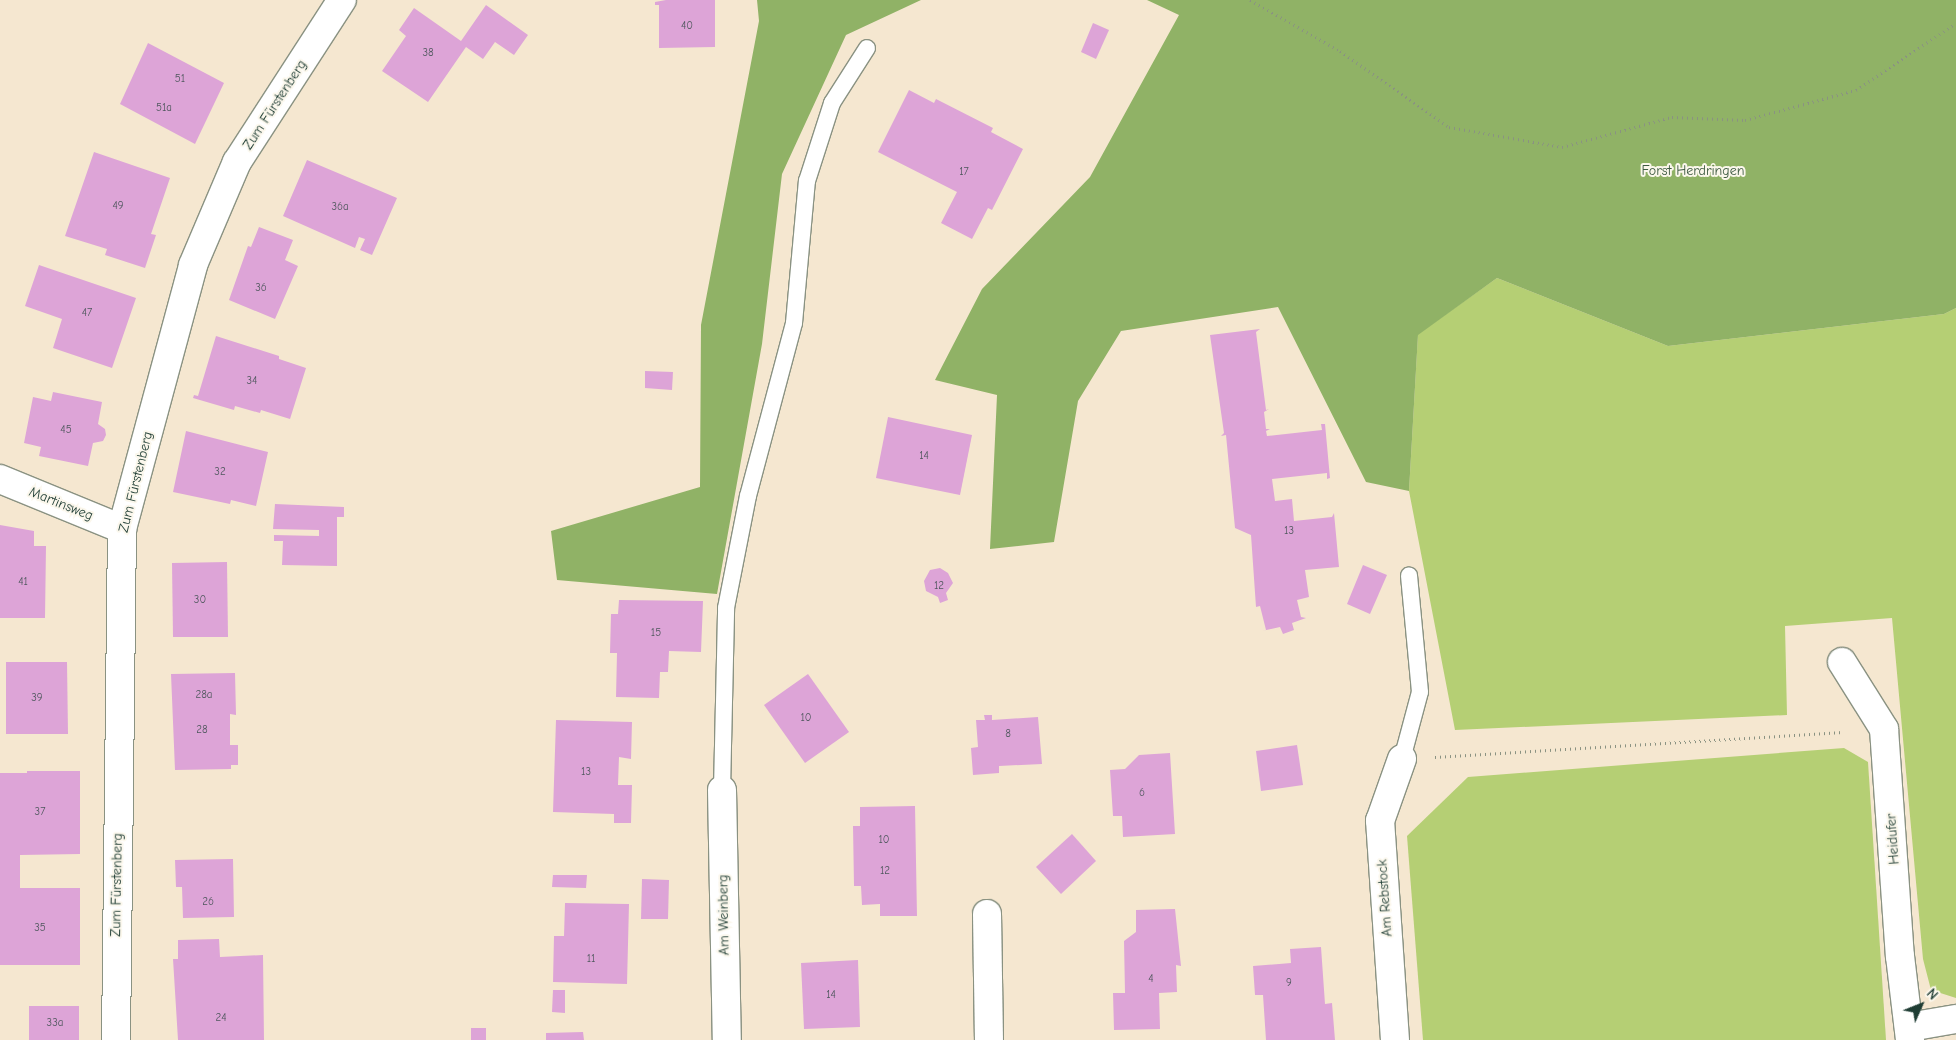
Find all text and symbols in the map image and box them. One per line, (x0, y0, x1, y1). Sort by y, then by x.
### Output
house number: 40 (681, 19, 693, 33)
house number: 38 (422, 46, 434, 60)
street label: Zum Fürstenberg (240, 57, 310, 153)
house number: 51 (175, 72, 185, 86)
house number: 51a (156, 101, 172, 115)
park label: Forst Herdringen (1641, 163, 1745, 179)
house number: 17 (959, 165, 969, 179)
house number: 49 (112, 199, 124, 213)
house number: 36a (331, 200, 349, 214)
house number: 36 (255, 281, 267, 295)
house number: 47 (82, 306, 92, 320)
house number: 34 (247, 374, 257, 388)
house number: 45 (60, 423, 72, 437)
street label: Zum Fürstenberg (115, 430, 157, 534)
house number: 14 (919, 449, 929, 463)
house number: 32 (214, 465, 226, 479)
street label: Martinsweg (26, 484, 96, 524)
house number: 13 (1284, 524, 1294, 538)
house number: 41 (18, 575, 28, 589)
house number: 12 (934, 579, 944, 593)
house number: 30 (194, 593, 206, 607)
house number: 15 (651, 626, 661, 640)
house number: 28a (195, 688, 213, 702)
house number: 39 (31, 691, 43, 705)
house number: 10 (800, 711, 812, 725)
house number: 28 (196, 723, 208, 737)
house number: 8 (1005, 727, 1011, 741)
house number: 13 (581, 765, 591, 779)
house number: 6 (1139, 786, 1145, 800)
house number: 37 (35, 805, 45, 819)
street label: Heidufer (1883, 813, 1903, 865)
street label: Zum Fürstenberg (108, 833, 126, 937)
house number: 10 (878, 833, 890, 847)
street label: Am Rebstock (1374, 859, 1396, 937)
house number: 12 (880, 864, 890, 878)
street label: Am Weinberg (715, 875, 733, 955)
house number: 26 (202, 895, 214, 909)
house number: 35 (34, 921, 46, 935)
house number: 11 (587, 952, 595, 966)
house number: 4 (1148, 972, 1154, 986)
house number: 9 (1286, 976, 1292, 990)
north arrow (1896, 980, 1946, 1030)
text: N (1923, 985, 1941, 1003)
house number: 14 (826, 988, 836, 1002)
house number: 24 (215, 1011, 227, 1025)
house number: 33a (47, 1016, 63, 1030)

